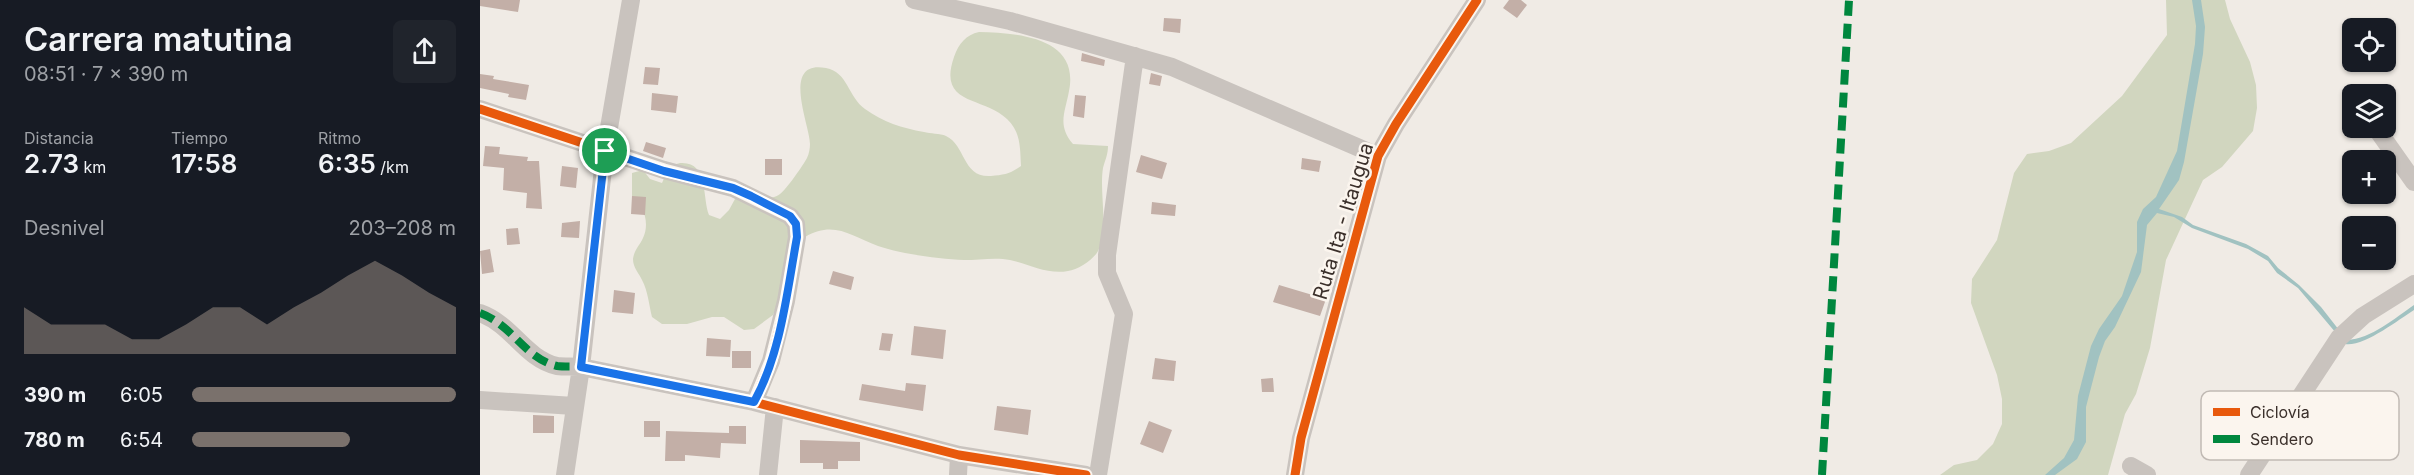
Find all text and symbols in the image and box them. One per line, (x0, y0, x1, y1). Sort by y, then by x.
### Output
map controls (2342, 18, 2396, 270)
button: locate (2342, 18, 2396, 72)
text: Carrera matutina (24, 19, 293, 59)
button: share (393, 20, 456, 83)
text: 08:51 · 7 × 390 m (24, 62, 188, 86)
button: layers (2342, 84, 2396, 138)
pin (579, 125, 630, 176)
text: Distancia (24, 128, 94, 148)
text: Tiempo (171, 128, 228, 148)
text: Ritmo (318, 128, 361, 148)
icon: arrive (588, 134, 621, 167)
street label: Ruta Ita - Itaugua (1308, 140, 1378, 302)
text: 2.73 (24, 148, 79, 179)
text: 17:58 (171, 148, 237, 179)
text: 6:35 (318, 148, 376, 179)
button: + (2342, 150, 2396, 204)
text: km (79, 157, 106, 177)
text: /km (376, 157, 409, 177)
text: Desnivel (24, 216, 105, 240)
text: 203–208 m (349, 216, 456, 240)
button: − (2342, 216, 2396, 270)
text: 390 m (24, 383, 86, 407)
text: 6:05 (120, 383, 163, 407)
legend (2201, 391, 2399, 460)
text: Ciclovía (2250, 402, 2310, 422)
text: 780 m (24, 428, 85, 452)
text: 6:54 (120, 428, 163, 452)
text: Sendero (2250, 429, 2314, 449)

